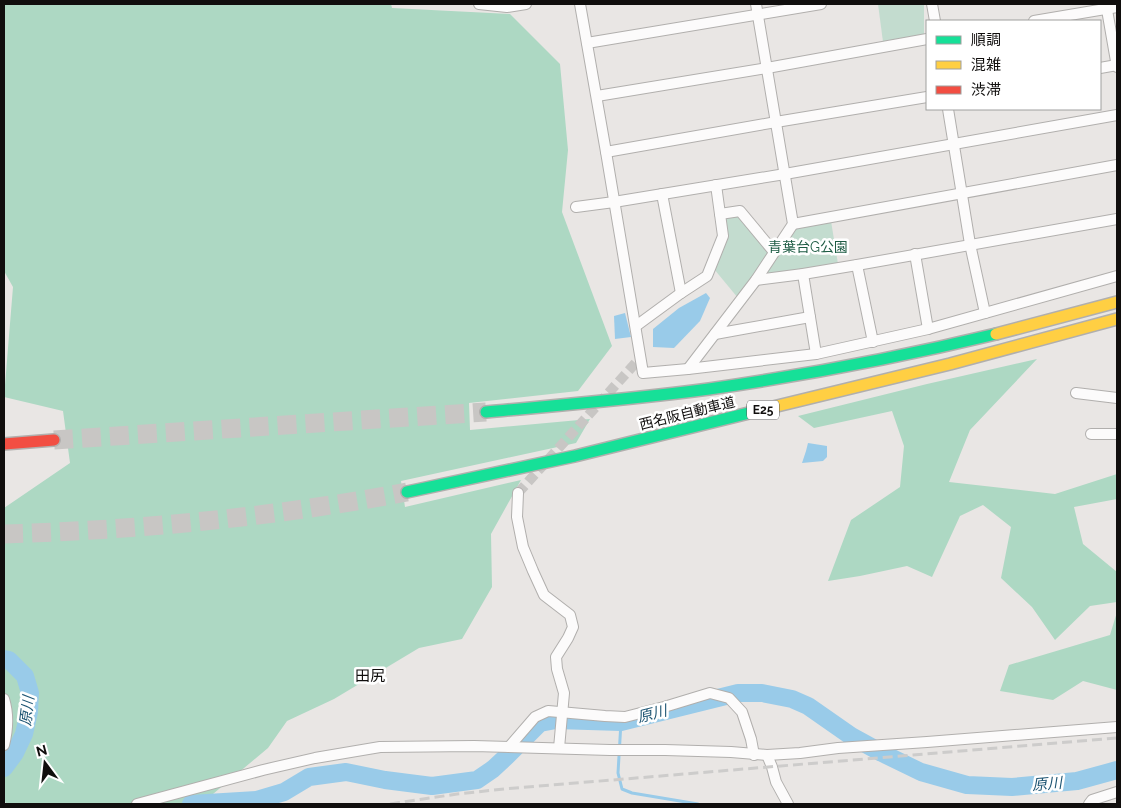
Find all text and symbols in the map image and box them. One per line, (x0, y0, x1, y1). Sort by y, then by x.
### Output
legend (926, 20, 1101, 110)
text: 順調 (971, 31, 1001, 49)
text: 混雑 (971, 56, 1001, 74)
text: 渋滞 (971, 81, 1001, 99)
park label: 青葉台G公園 (768, 239, 848, 255)
street label: 西名阪自動車道 (638, 393, 736, 433)
road number: E25 (747, 400, 779, 420)
district label: 田尻 (355, 667, 385, 685)
water label: 原川 (16, 693, 38, 727)
water label: 原川 (635, 701, 671, 726)
north arrow (20, 738, 70, 788)
text: N (34, 741, 49, 760)
water label: 原川 (1031, 774, 1065, 794)

